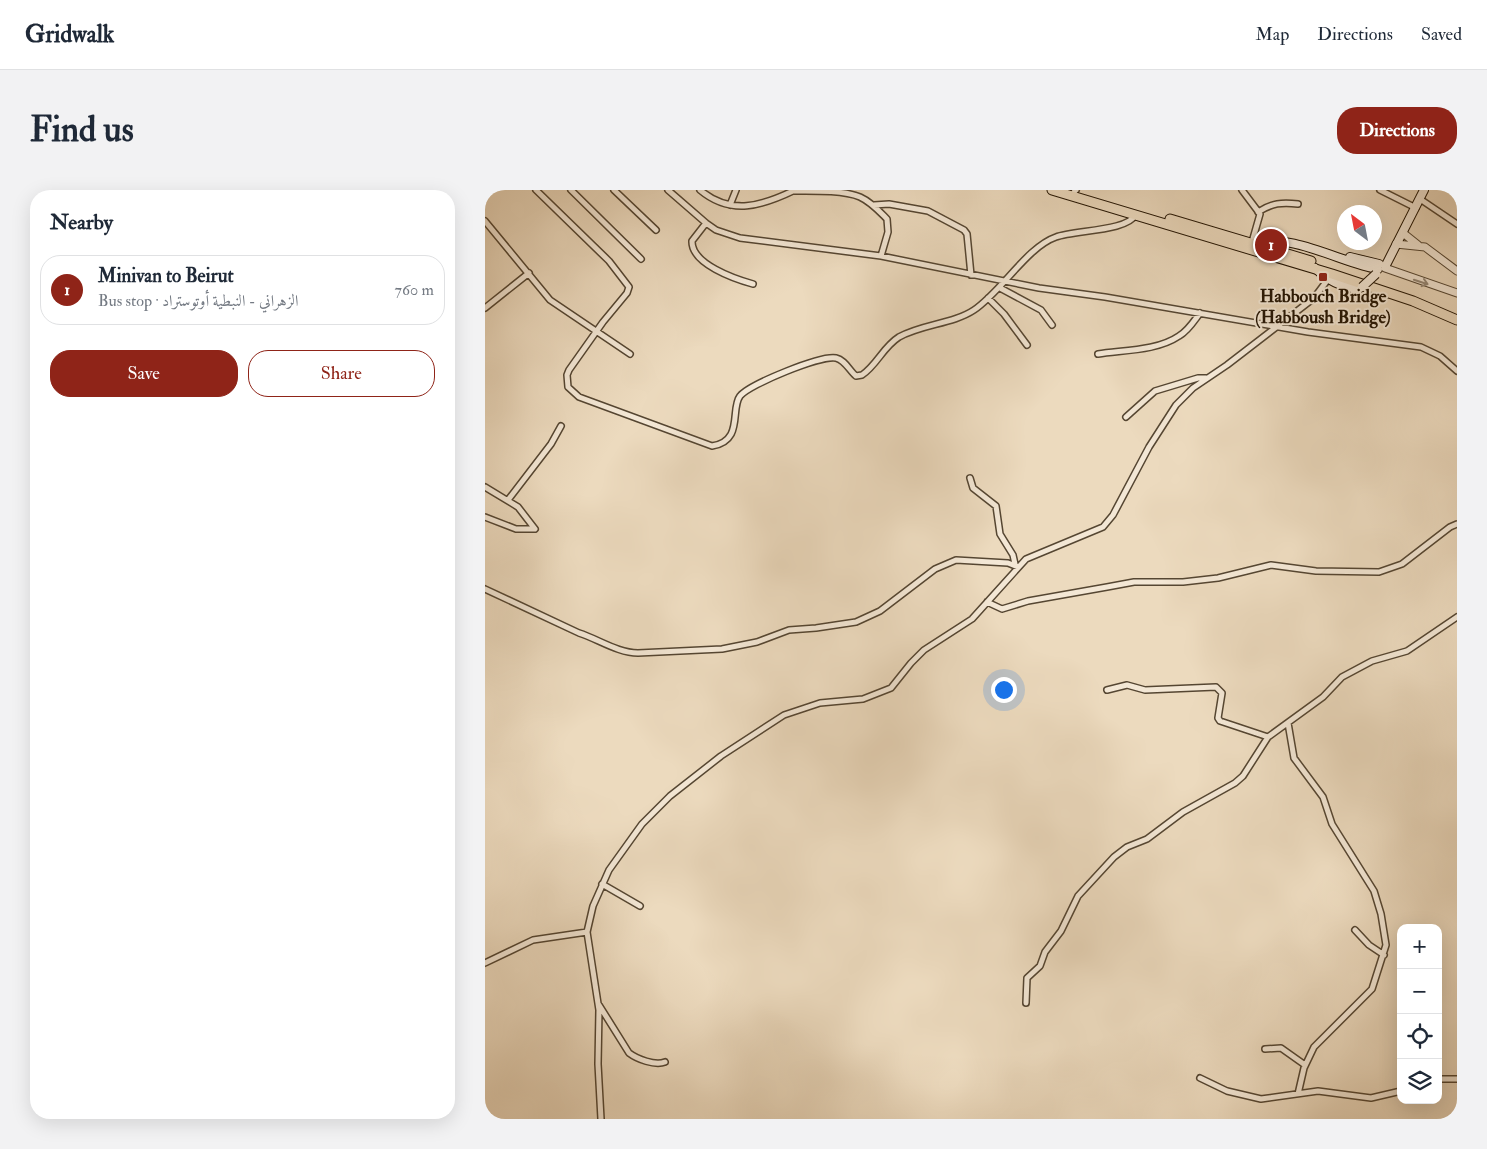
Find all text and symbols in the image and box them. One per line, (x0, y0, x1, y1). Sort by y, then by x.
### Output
text: Gridwalk (25, 19, 114, 50)
text: Map (1256, 23, 1289, 46)
text: Directions (1317, 23, 1393, 46)
text: Saved (1421, 23, 1462, 46)
button: Directions (1337, 107, 1457, 154)
text: Find us (30, 108, 134, 152)
north arrow (1337, 205, 1382, 250)
text: Nearby (50, 209, 113, 236)
pin: 1 (1255, 226, 1287, 264)
text: Minivan to Beirut (98, 264, 234, 288)
marker: Habbouch Bridge (Habboush Bridge) (1317, 271, 1329, 283)
one-way arrow (1412, 278, 1428, 287)
text: 1 (64, 280, 70, 300)
text: 760 m (395, 280, 434, 300)
place label: Habbouch Bridge (Habboush Bridge) (1255, 285, 1391, 329)
text: Bus stop · الزهراني - النبطية أوتوستراد (98, 291, 298, 311)
button: Save (50, 350, 238, 397)
button: Share (248, 350, 435, 397)
your location (991, 677, 1017, 703)
map controls (1397, 924, 1442, 1104)
button: + (1397, 924, 1442, 969)
button: − (1397, 969, 1442, 1014)
button: locate (1397, 1014, 1442, 1059)
button: layers (1397, 1059, 1442, 1104)

